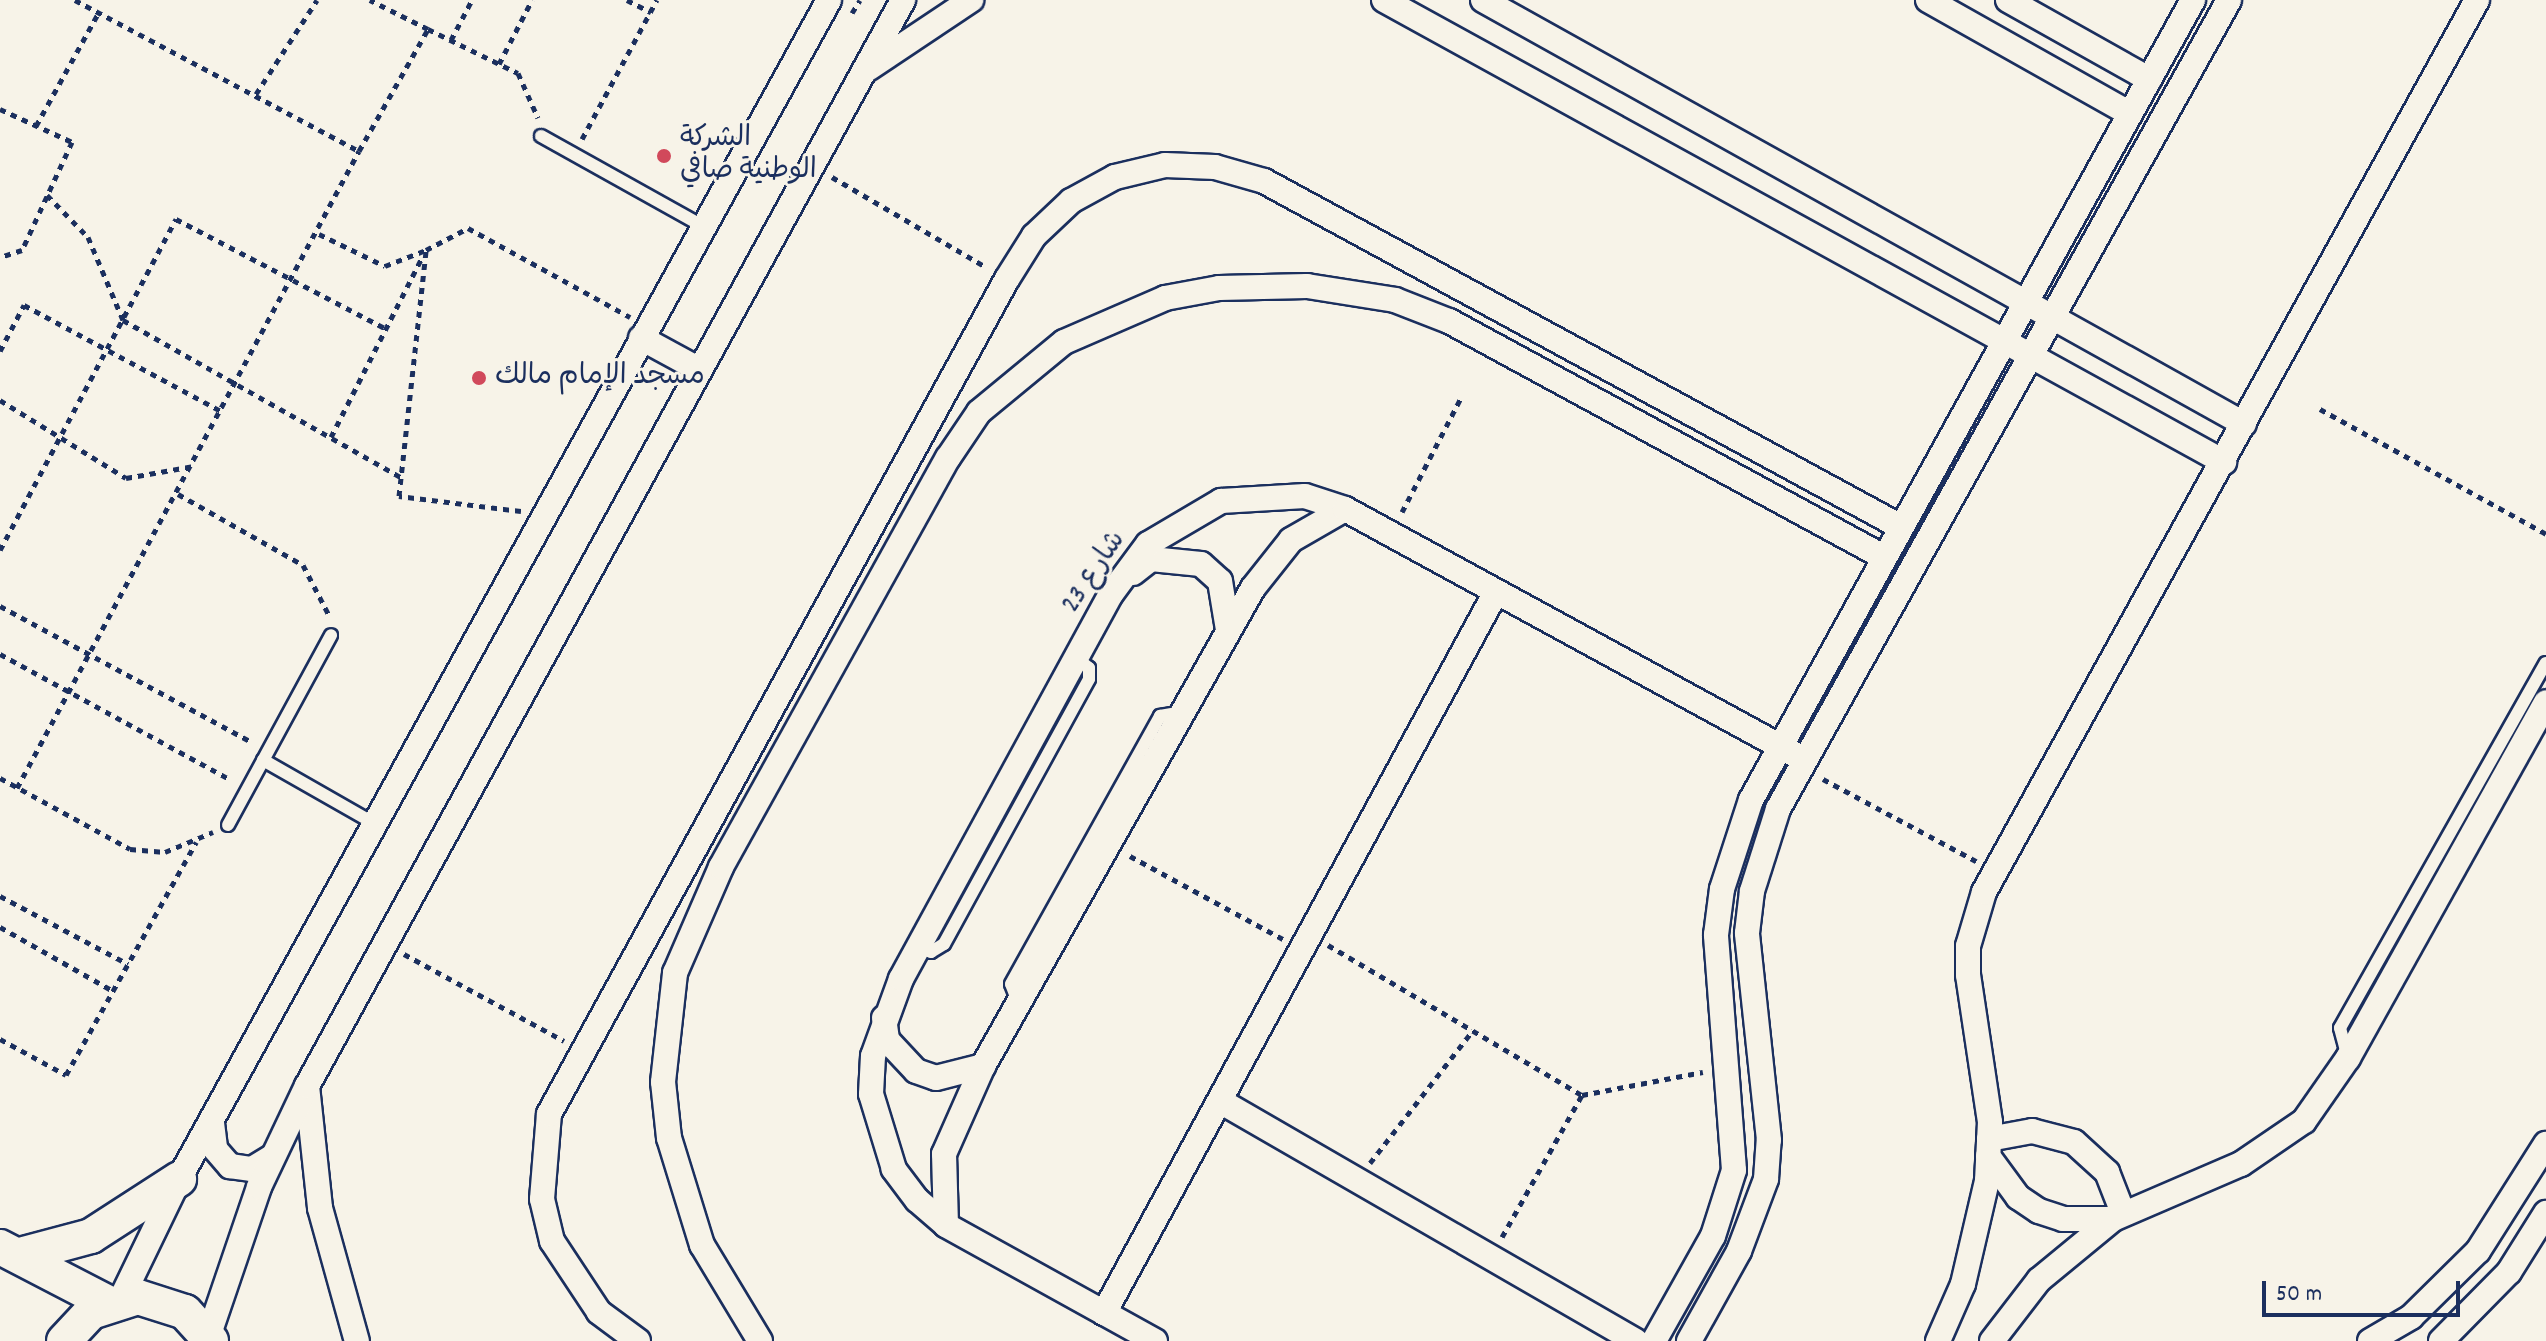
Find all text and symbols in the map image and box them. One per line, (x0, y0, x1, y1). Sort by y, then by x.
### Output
place label: الشركة الوطنية صافي (680, 123, 817, 189)
marker: الشركة الوطنية صافي (655, 147, 673, 165)
place label: مسجد الإمام مالك (495, 361, 705, 395)
marker: مسجد الإمام مالك (470, 369, 488, 387)
street label: شارع 23 (1055, 526, 1135, 620)
scale bar (2266, 1265, 2464, 1315)
text: 50 m (2276, 1278, 2322, 1312)

